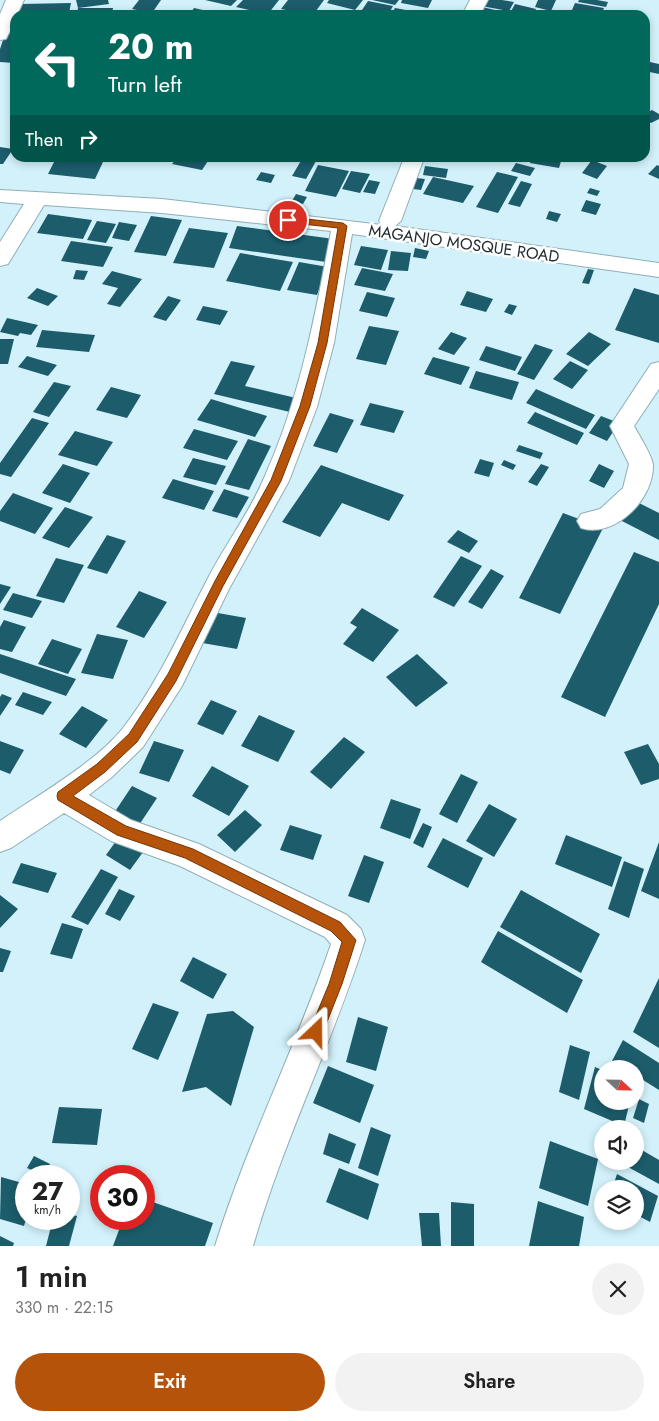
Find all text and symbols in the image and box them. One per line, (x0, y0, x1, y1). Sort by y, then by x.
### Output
text: 20 m (108, 22, 193, 72)
icon: left (25, 30, 90, 95)
text: Turn left (108, 68, 182, 100)
icon: right (74, 125, 102, 153)
text: Then (25, 126, 64, 153)
pin (267, 199, 309, 241)
icon: arrive (274, 206, 302, 234)
street label: MAGANJO MOSQUE ROAD (367, 219, 561, 268)
position arrow (289, 1005, 341, 1057)
north arrow (594, 1060, 644, 1110)
map controls (594, 1060, 644, 1230)
button: sound (594, 1120, 644, 1170)
speed limit sign: 30 (90, 1165, 155, 1230)
text: 27 (32, 1173, 63, 1209)
button: layers (594, 1180, 644, 1230)
text: km/h (34, 1201, 61, 1219)
text: 1 min (15, 1255, 88, 1298)
button: close (592, 1263, 644, 1315)
text: 330 m · 22:15 (15, 1296, 113, 1319)
button: Exit (15, 1353, 325, 1411)
button: Share (335, 1353, 644, 1411)

